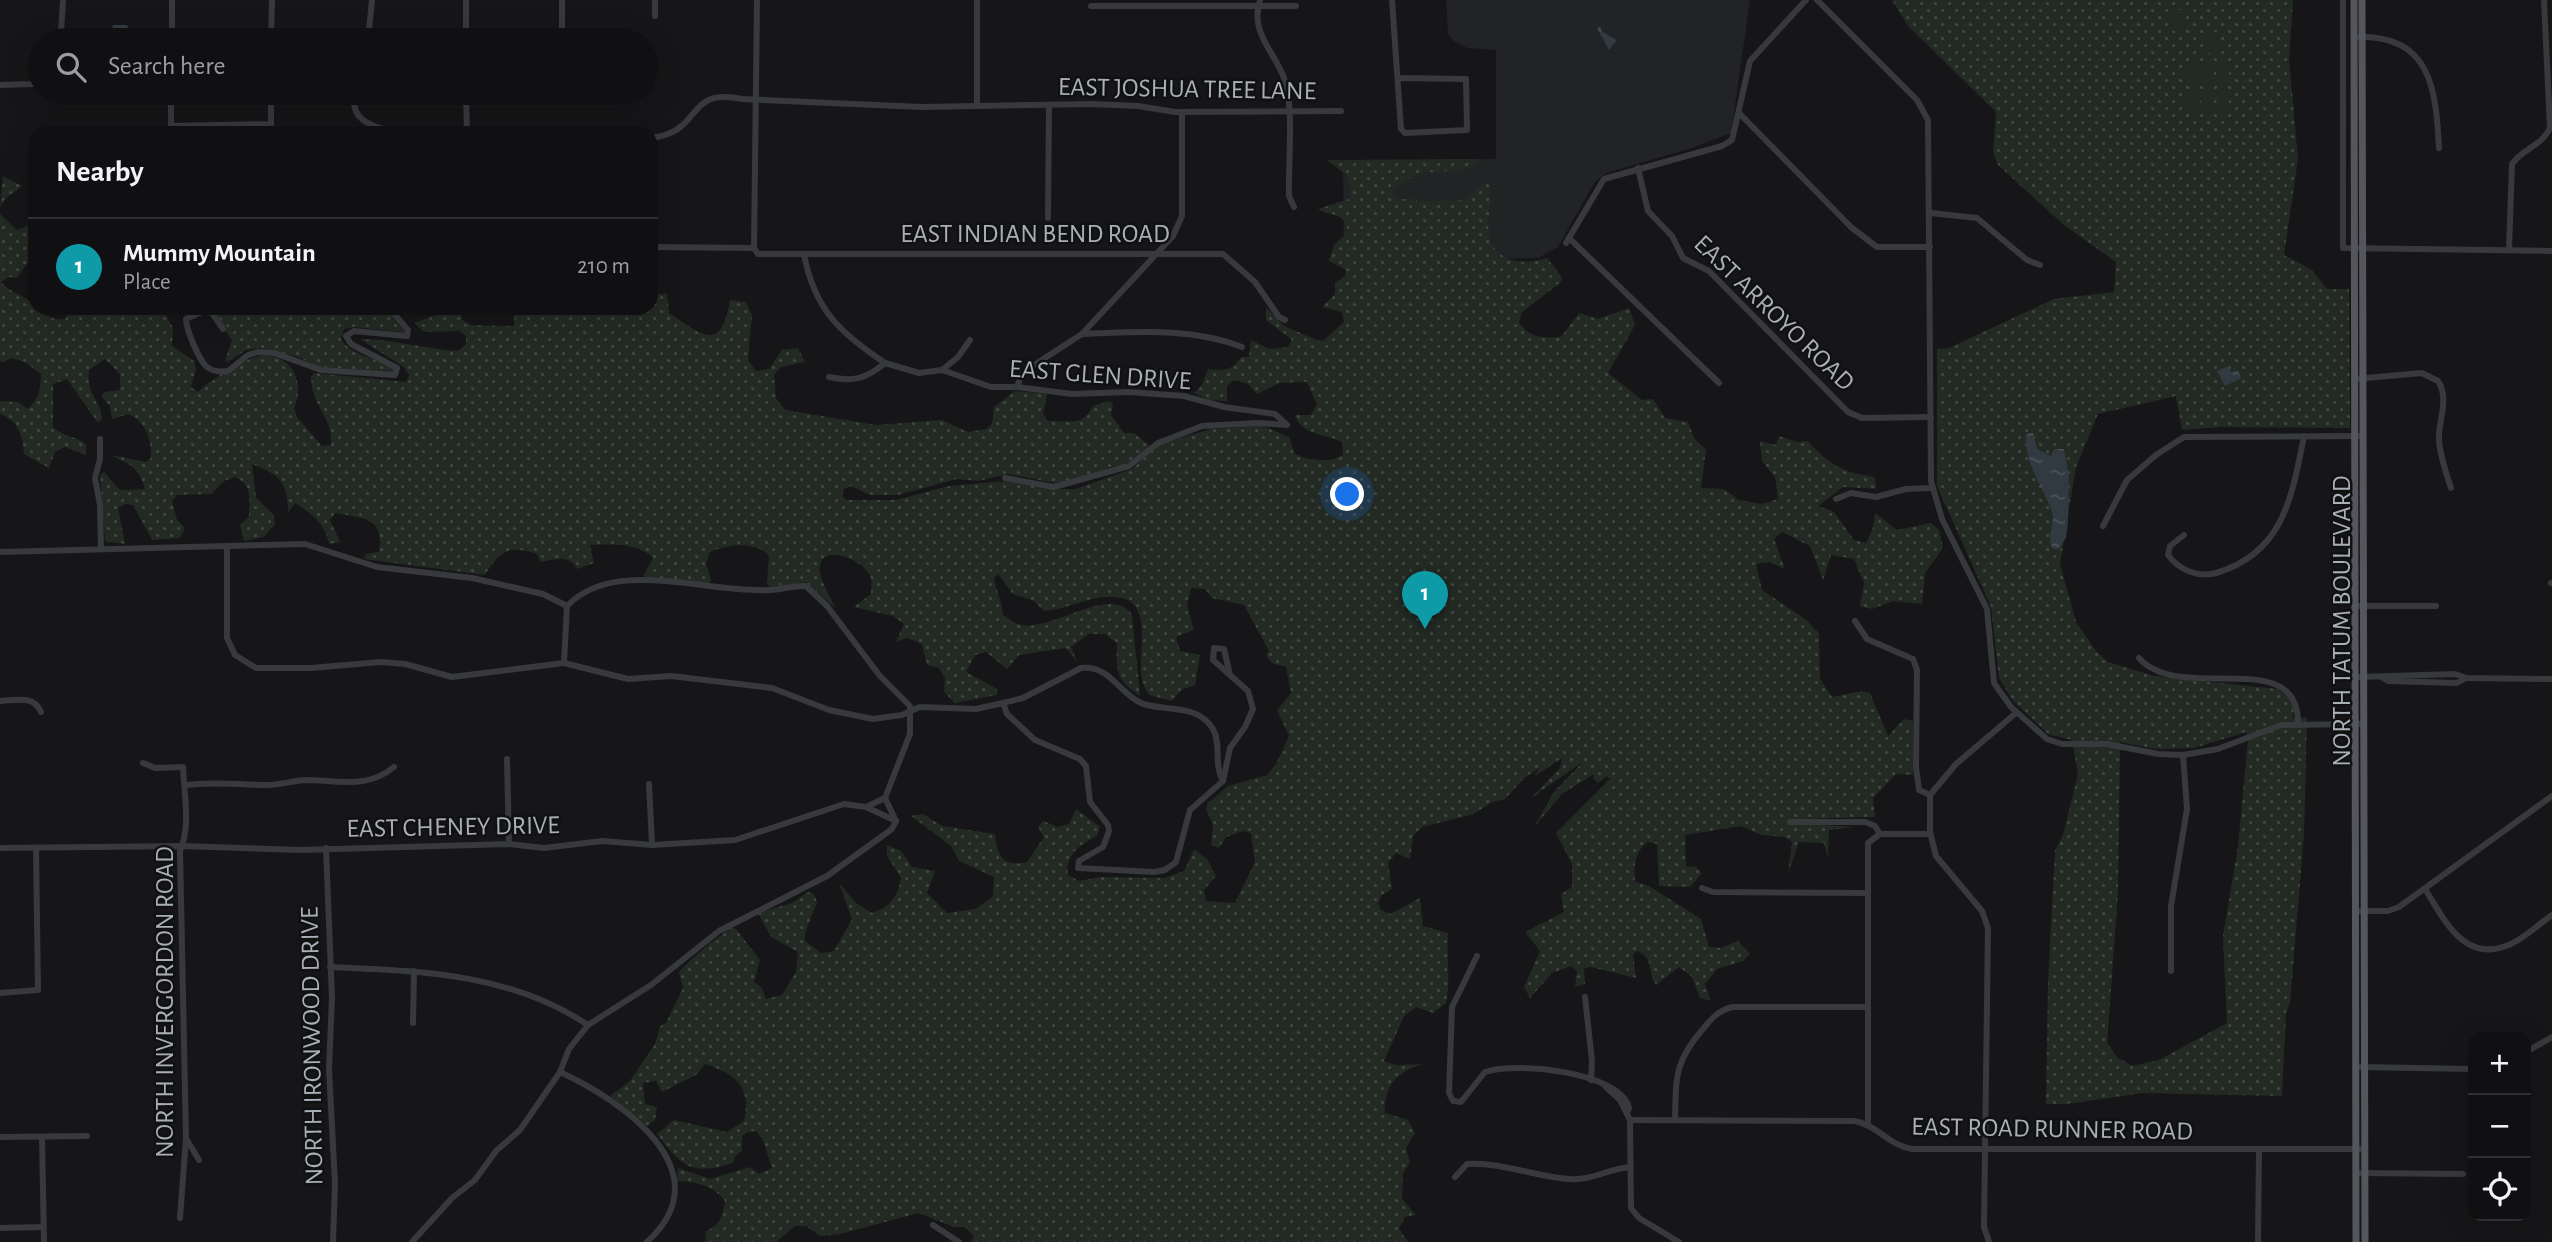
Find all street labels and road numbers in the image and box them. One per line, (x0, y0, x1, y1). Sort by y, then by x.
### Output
street label: EAST JOSHUA TREE LANE (1058, 74, 1316, 104)
street label: EAST INDIAN BEND ROAD (900, 221, 1170, 247)
street label: EAST ARROYO ROAD (1689, 230, 1859, 396)
street label: EAST GLEN DRIVE (1008, 356, 1192, 394)
street label: NORTH TATUM BOULEVARD (2329, 475, 2355, 767)
street label: EAST CHENEY DRIVE (346, 812, 560, 842)
street label: NORTH INVERGORDON ROAD (152, 846, 178, 1158)
street label: NORTH IRONWOOD DRIVE (297, 906, 327, 1186)
street label: EAST ROAD RUNNER ROAD (1911, 1114, 2193, 1144)

